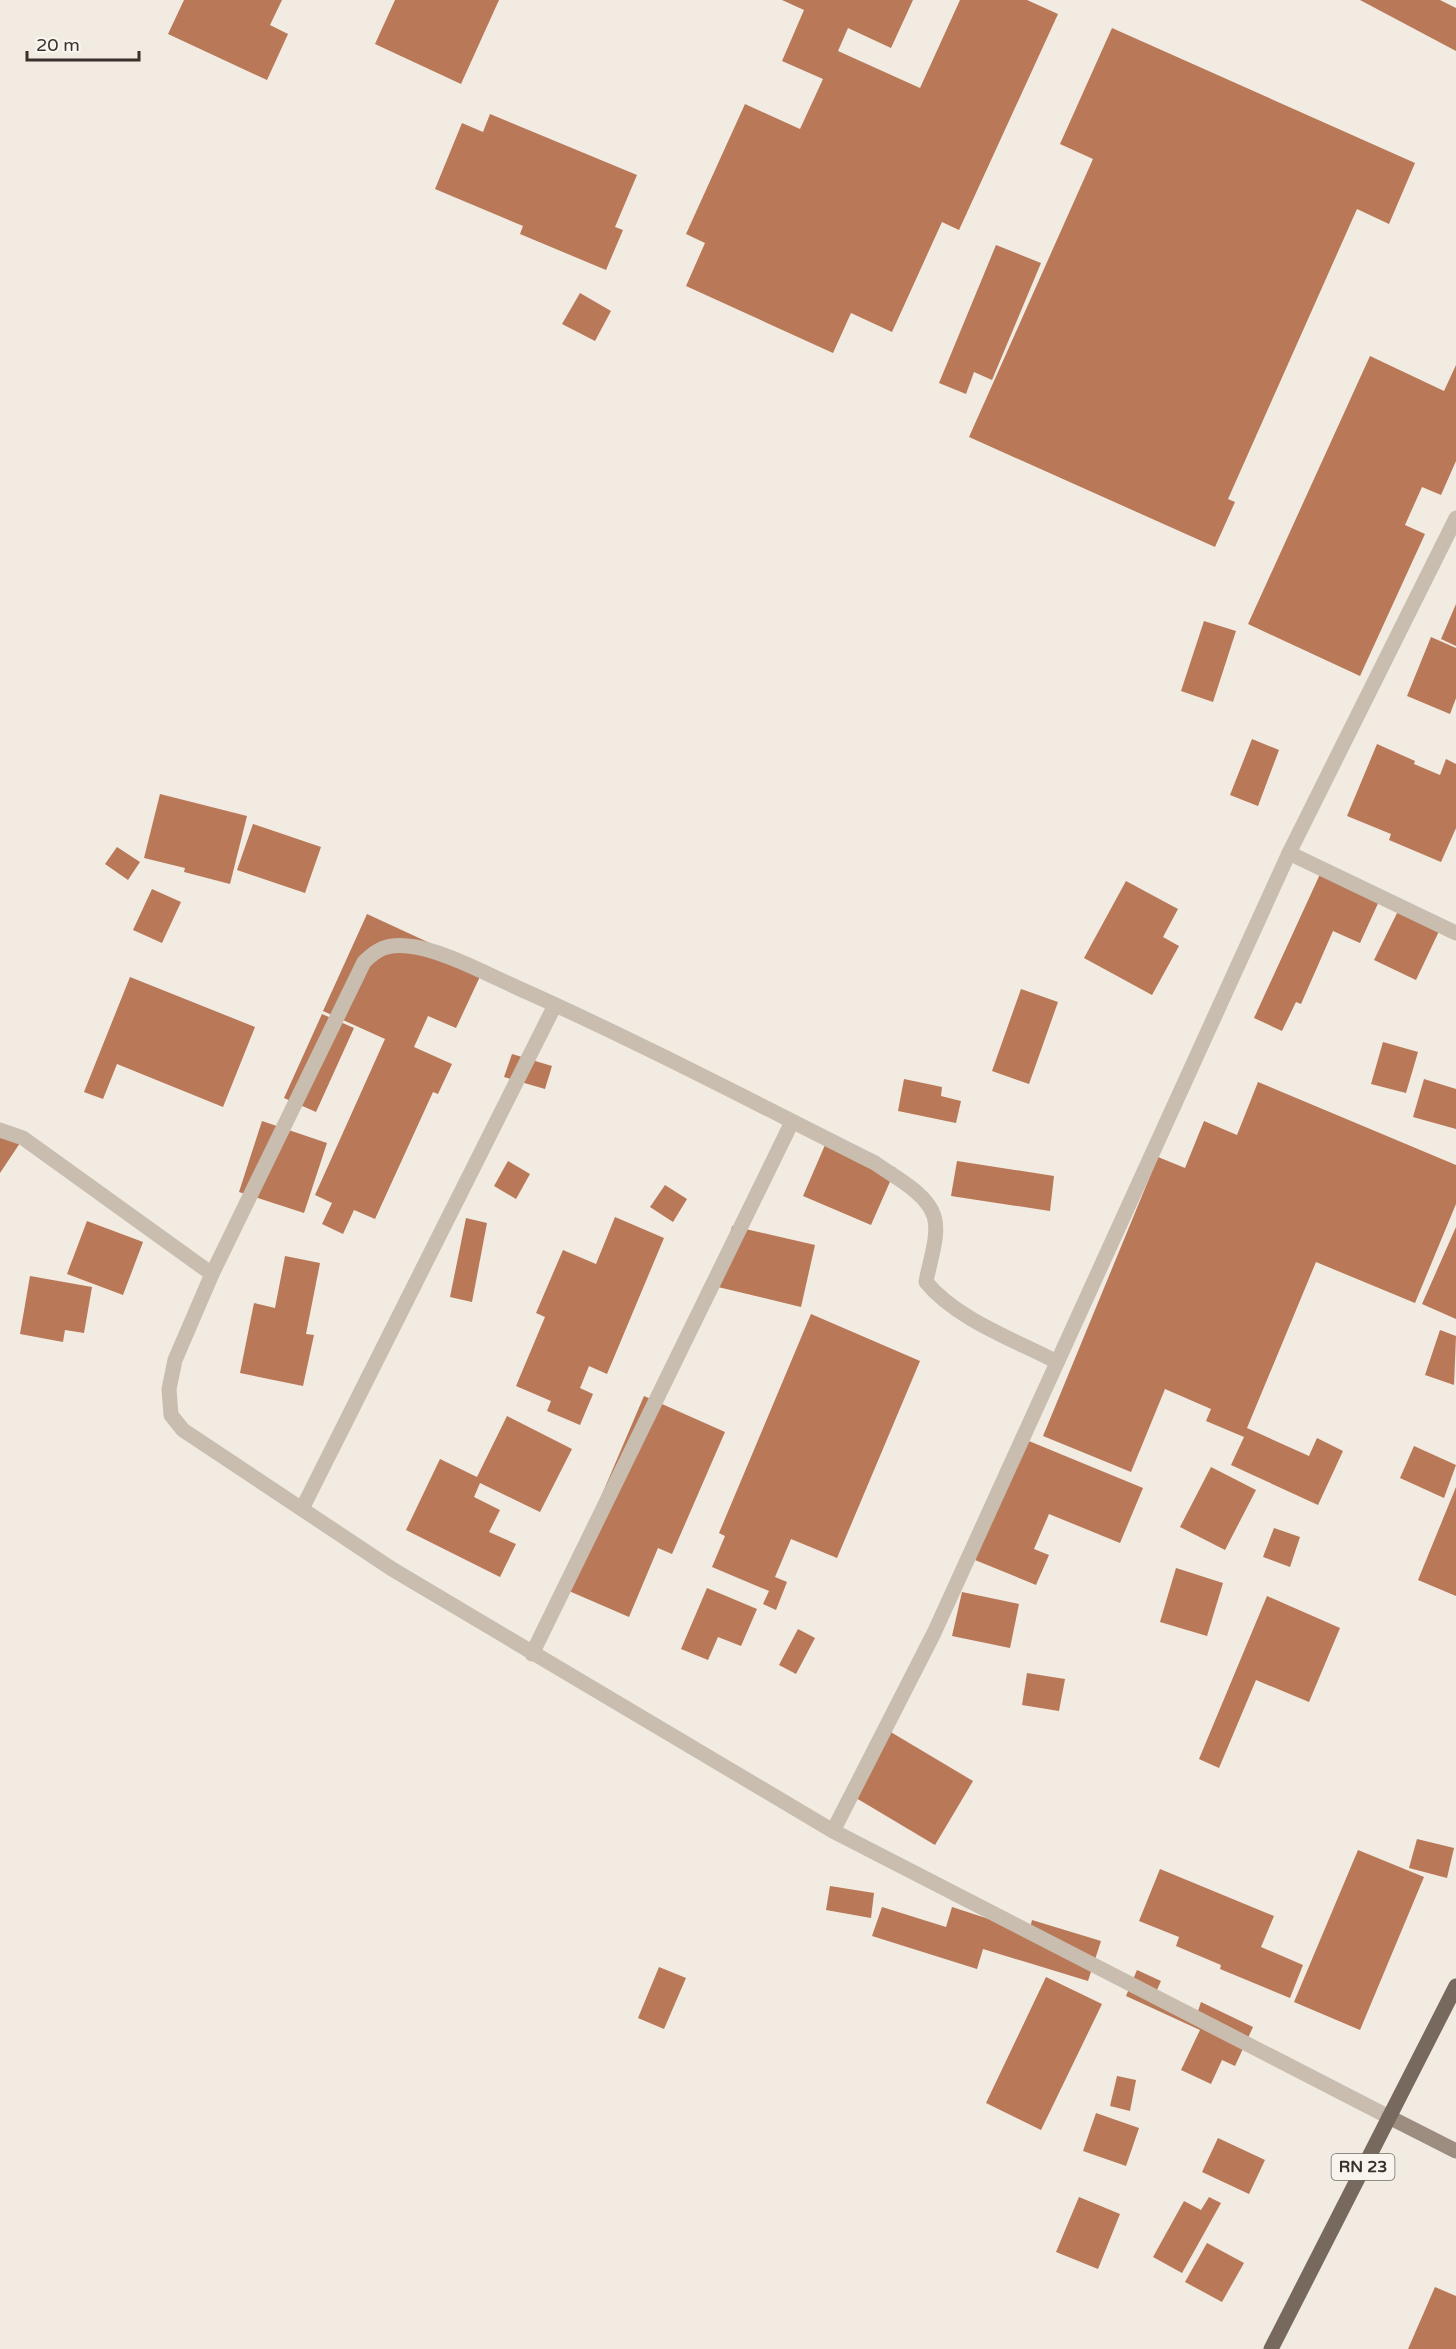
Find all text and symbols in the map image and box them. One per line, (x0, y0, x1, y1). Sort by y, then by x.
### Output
scale bar (27, 24, 140, 62)
text: 20 m (36, 34, 80, 56)
road number: RN 23 (1332, 2154, 1394, 2180)

